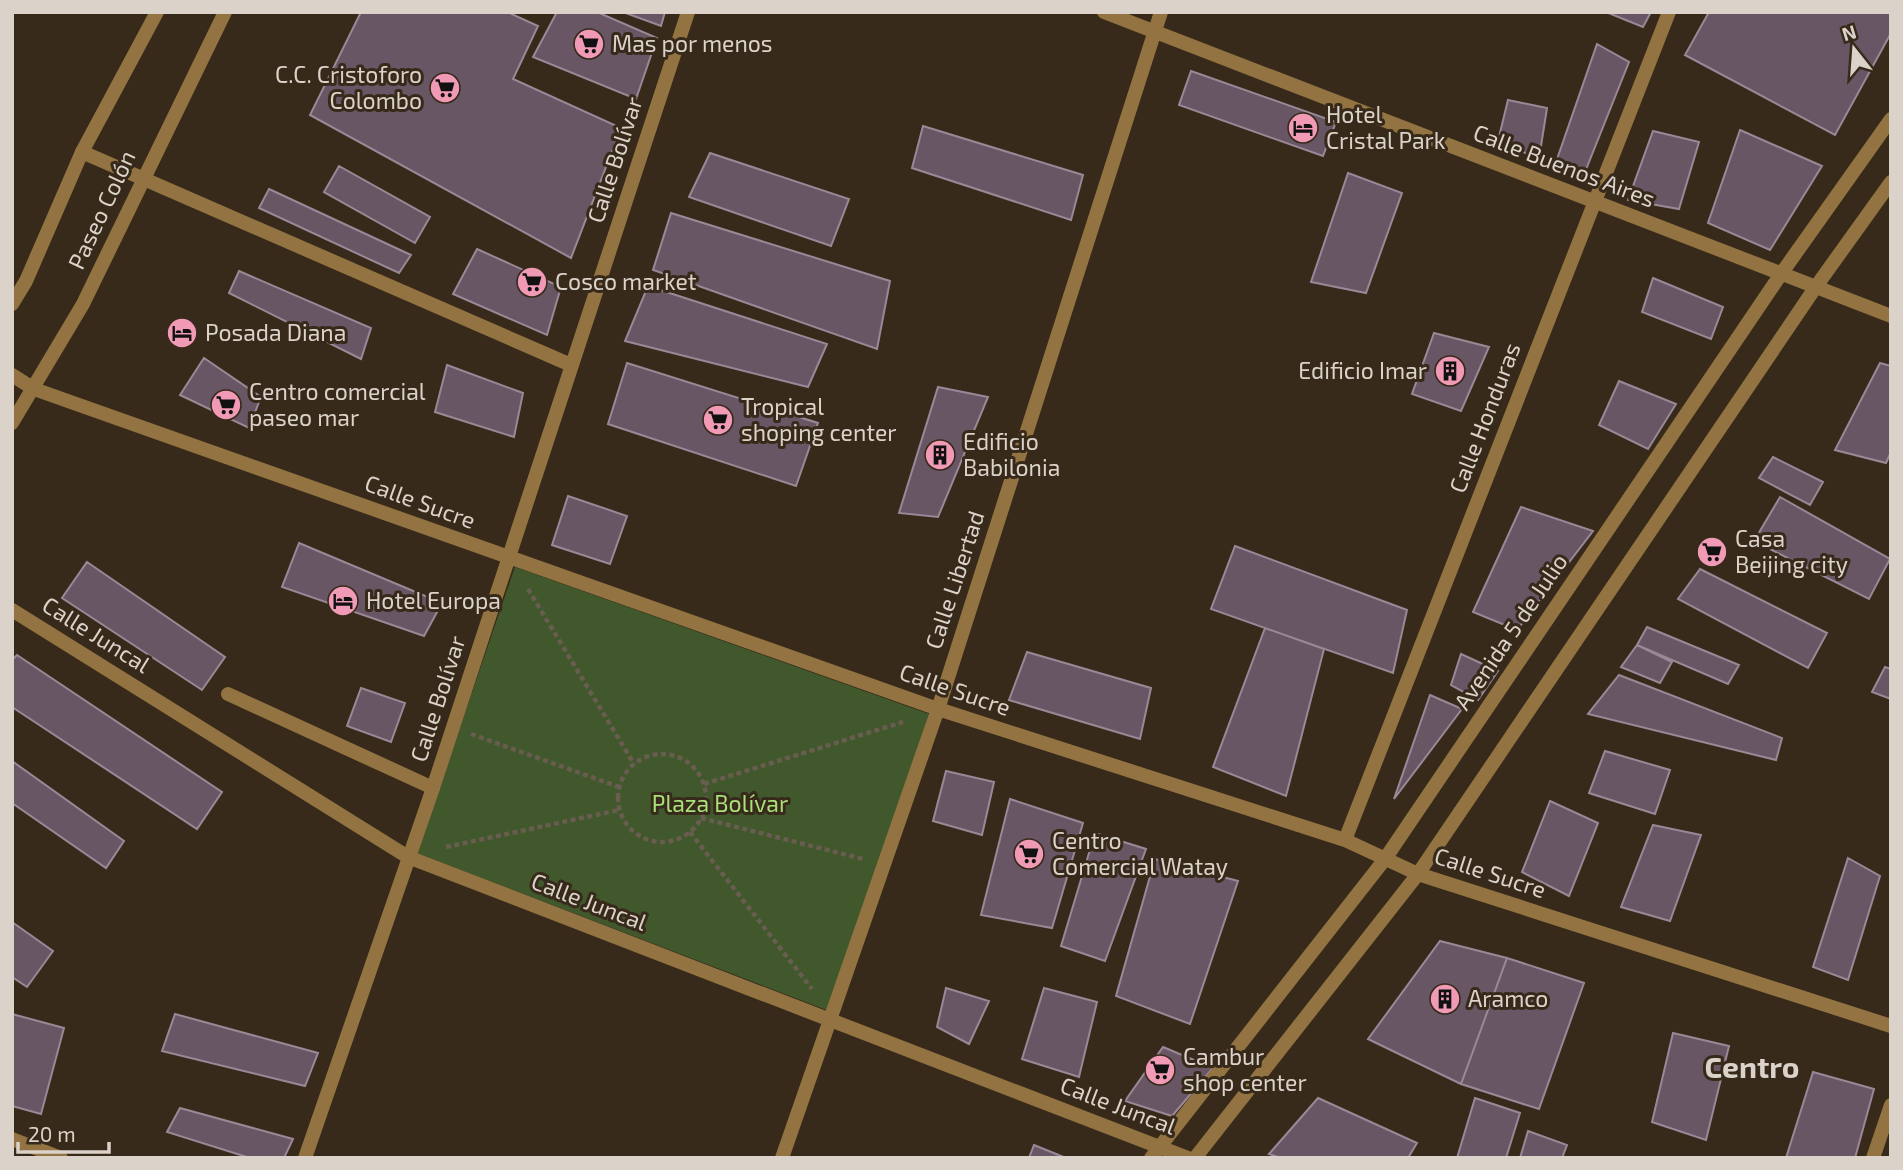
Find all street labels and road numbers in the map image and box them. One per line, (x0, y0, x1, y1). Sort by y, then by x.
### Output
street label: Calle Bolívar (581, 93, 648, 226)
street label: Calle Buenos Aires (1470, 118, 1659, 213)
street label: Paseo Colón (61, 146, 141, 273)
street label: Calle Honduras (1443, 339, 1526, 497)
street label: Calle Sucre (361, 468, 479, 534)
street label: Calle Libertad (919, 507, 990, 652)
street label: Avenida 5 de Julio (1448, 548, 1573, 715)
street label: Calle Juncal (38, 590, 156, 678)
street label: Calle Bolívar (404, 632, 471, 765)
street label: Calle Sucre (896, 657, 1014, 721)
street label: Calle Sucre (1431, 841, 1550, 903)
street label: Calle Juncal (528, 866, 651, 936)
street label: Calle Juncal (1057, 1070, 1180, 1140)

